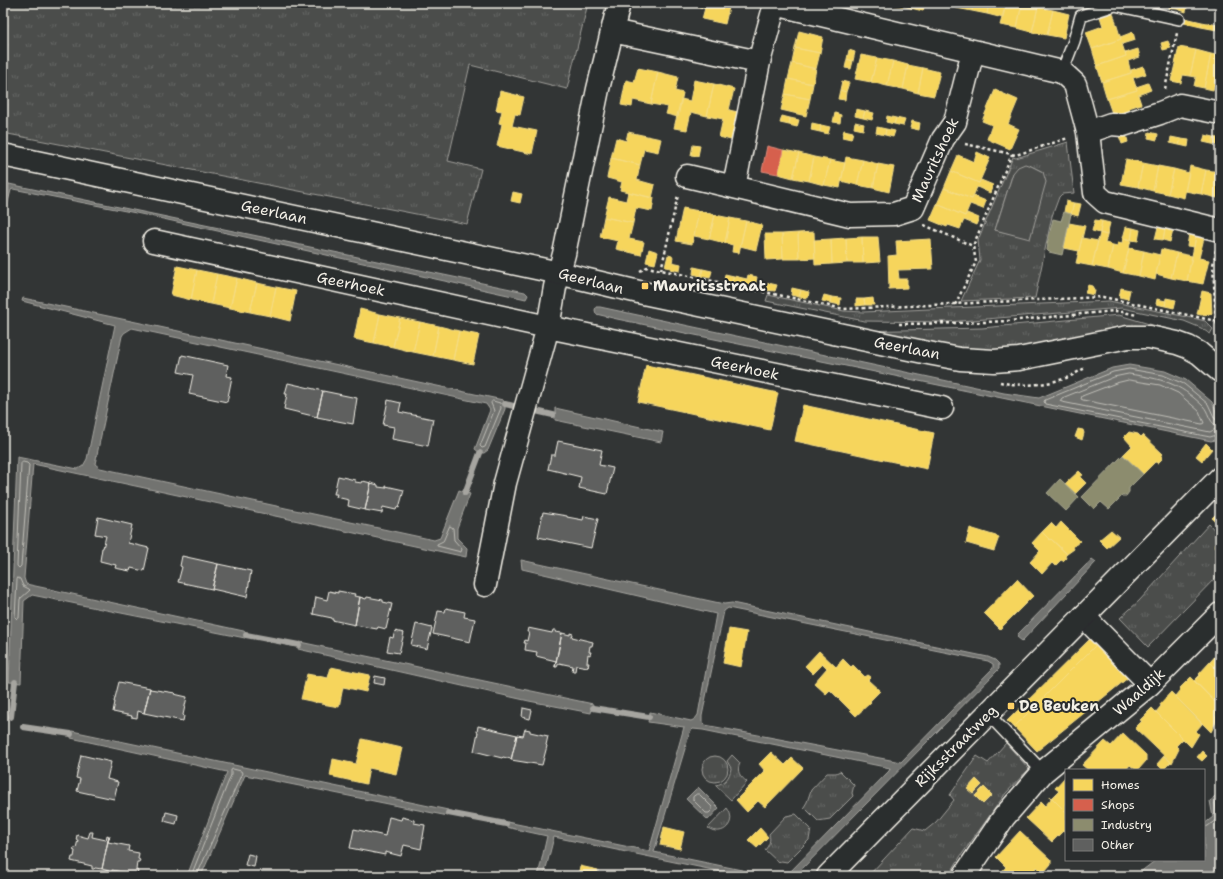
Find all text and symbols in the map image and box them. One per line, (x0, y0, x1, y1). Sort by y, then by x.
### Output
street label: Mauritshoek (907, 114, 963, 206)
street label: Geerlaan (239, 195, 309, 229)
street label: Geerlaan (556, 263, 626, 299)
street label: Geerhoek (315, 267, 387, 301)
place label: Mauritsstraat (653, 276, 766, 296)
marker: Mauritsstraat (640, 281, 650, 291)
street label: Geerlaan (872, 332, 942, 364)
street label: Geerhoek (709, 351, 781, 385)
street label: Waaldijk (1109, 664, 1169, 720)
place label: De Beuken (1019, 696, 1099, 716)
street label: Rijksstraatweg (910, 700, 1002, 792)
marker: De Beuken (1006, 701, 1016, 711)
legend (1065, 769, 1205, 861)
text: Homes (1101, 777, 1140, 793)
text: Shops (1101, 797, 1135, 813)
text: Industry (1101, 817, 1152, 833)
text: Other (1101, 837, 1135, 853)

